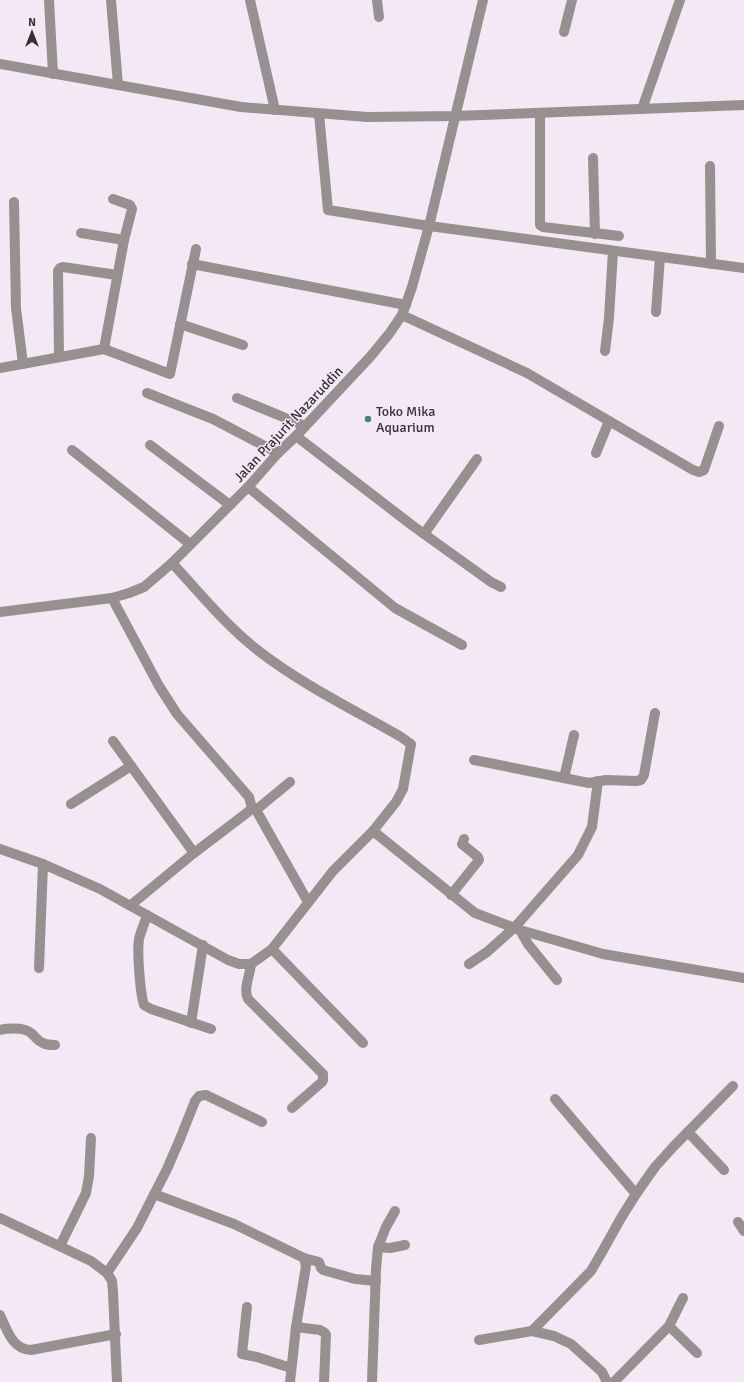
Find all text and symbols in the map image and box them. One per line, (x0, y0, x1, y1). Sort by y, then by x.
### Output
north arrow (12, 12, 52, 52)
text: N (28, 16, 36, 29)
street label: Jalan Prajurit Nazaruddin (230, 363, 347, 486)
place label: Toko Mika Aquarium (376, 403, 435, 436)
marker: Toko Mika Aquarium (363, 414, 373, 424)

